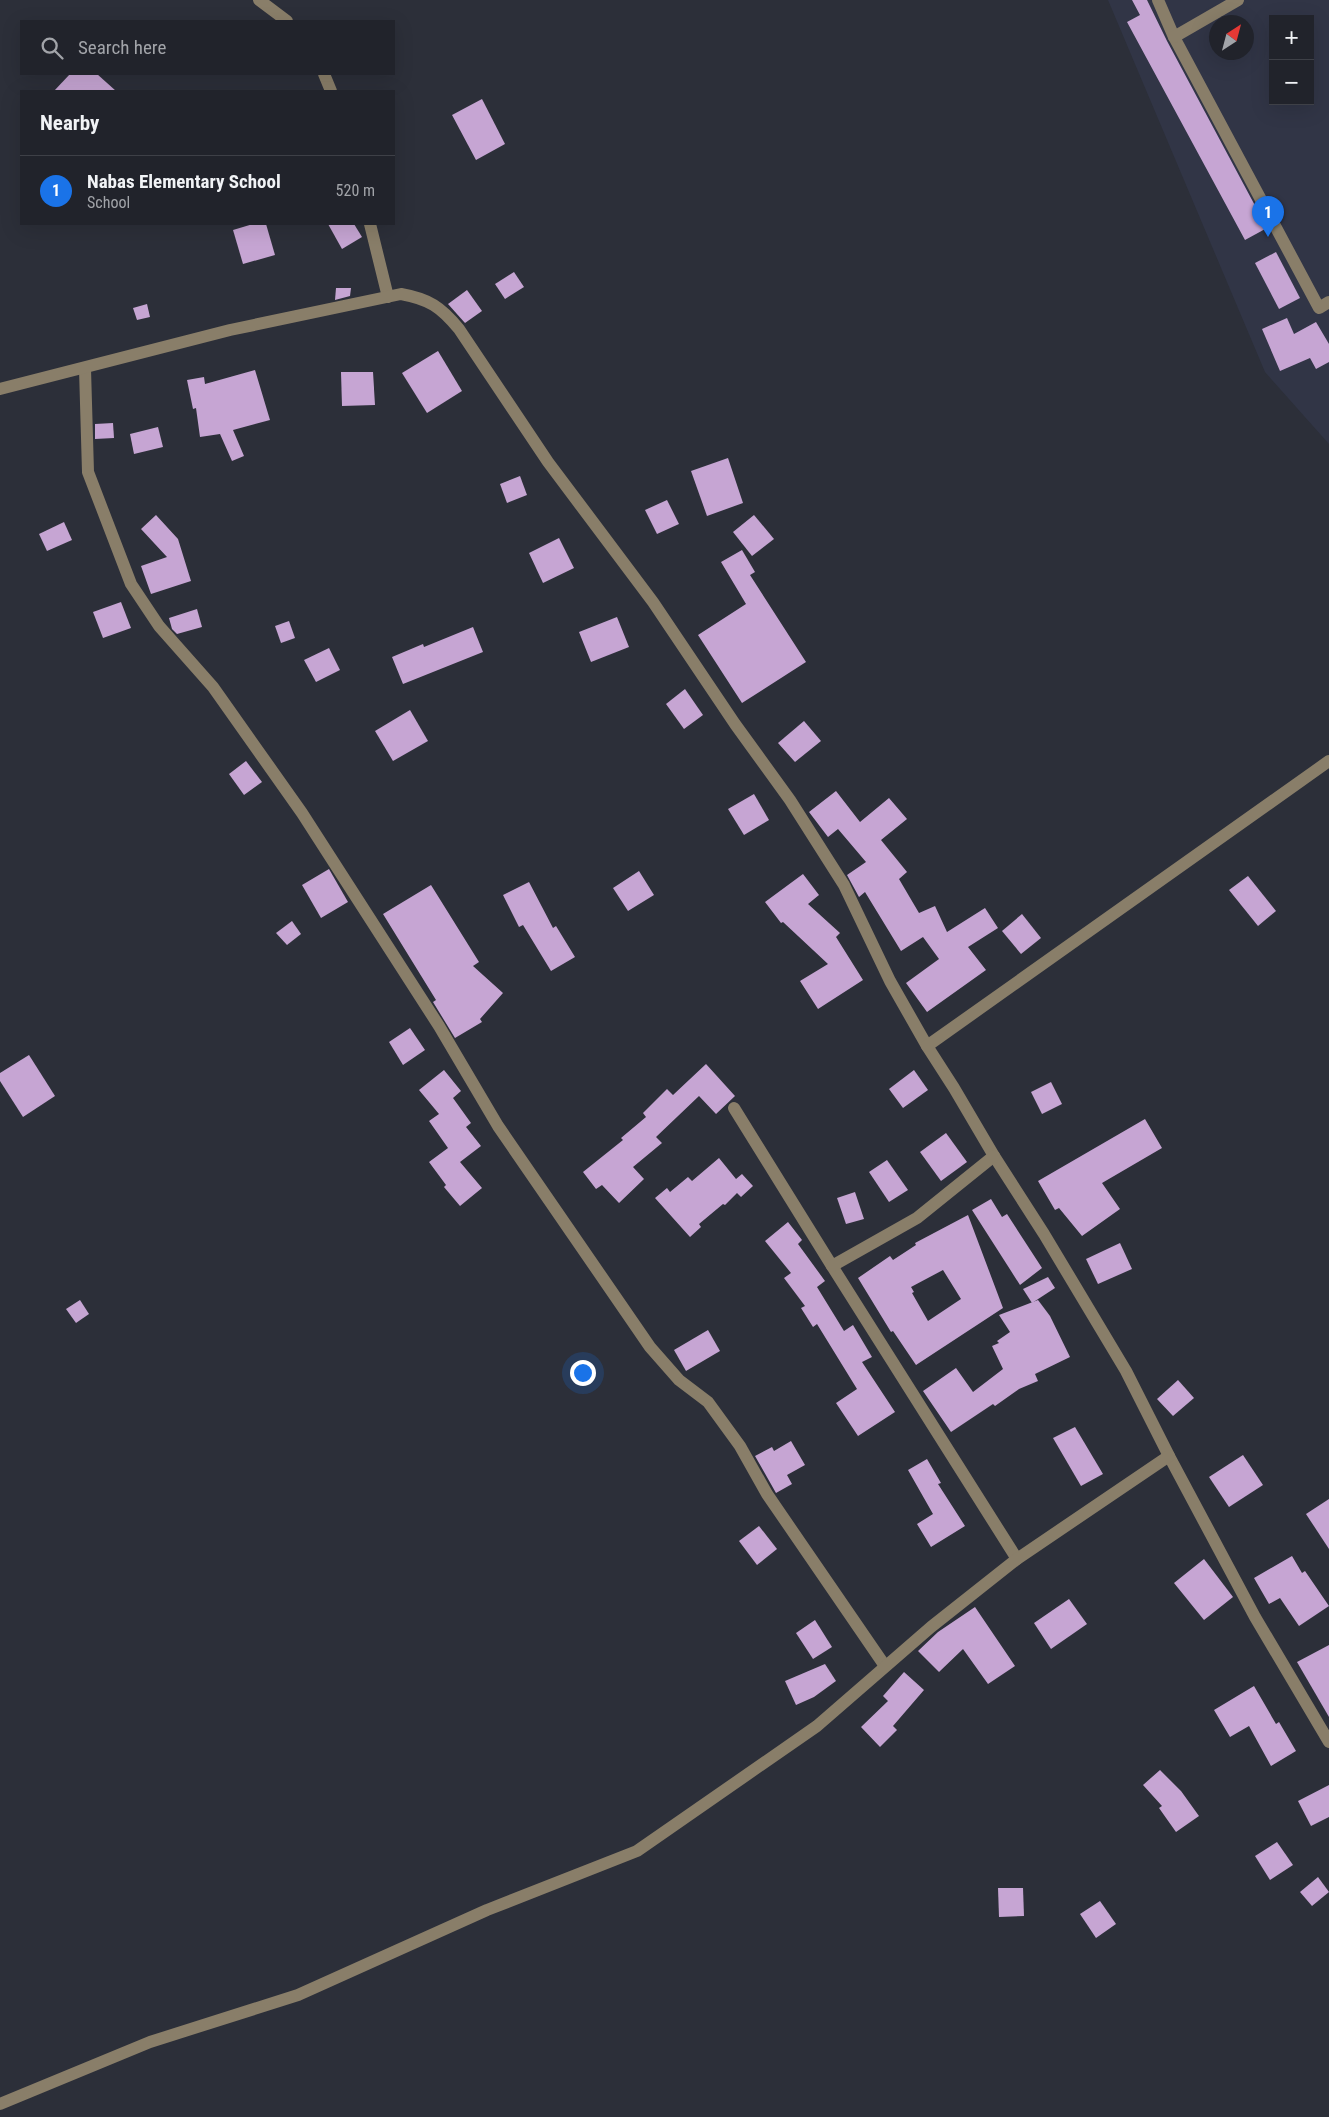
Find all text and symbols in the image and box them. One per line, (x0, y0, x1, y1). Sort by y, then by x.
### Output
north arrow (1209, 15, 1254, 60)
map controls (1269, 15, 1314, 105)
button: + (1269, 15, 1314, 60)
search box (20, 20, 395, 75)
icon: search (38, 34, 66, 62)
text: Search here (78, 36, 166, 59)
button: − (1269, 60, 1314, 105)
text: Nearby (40, 111, 99, 135)
text: Nabas Elementary School (87, 170, 281, 193)
text: 1 (52, 181, 60, 200)
text: 520 m (336, 181, 375, 200)
text: School (87, 193, 130, 212)
pin: 1 (1252, 196, 1284, 237)
your location (570, 1360, 596, 1386)

